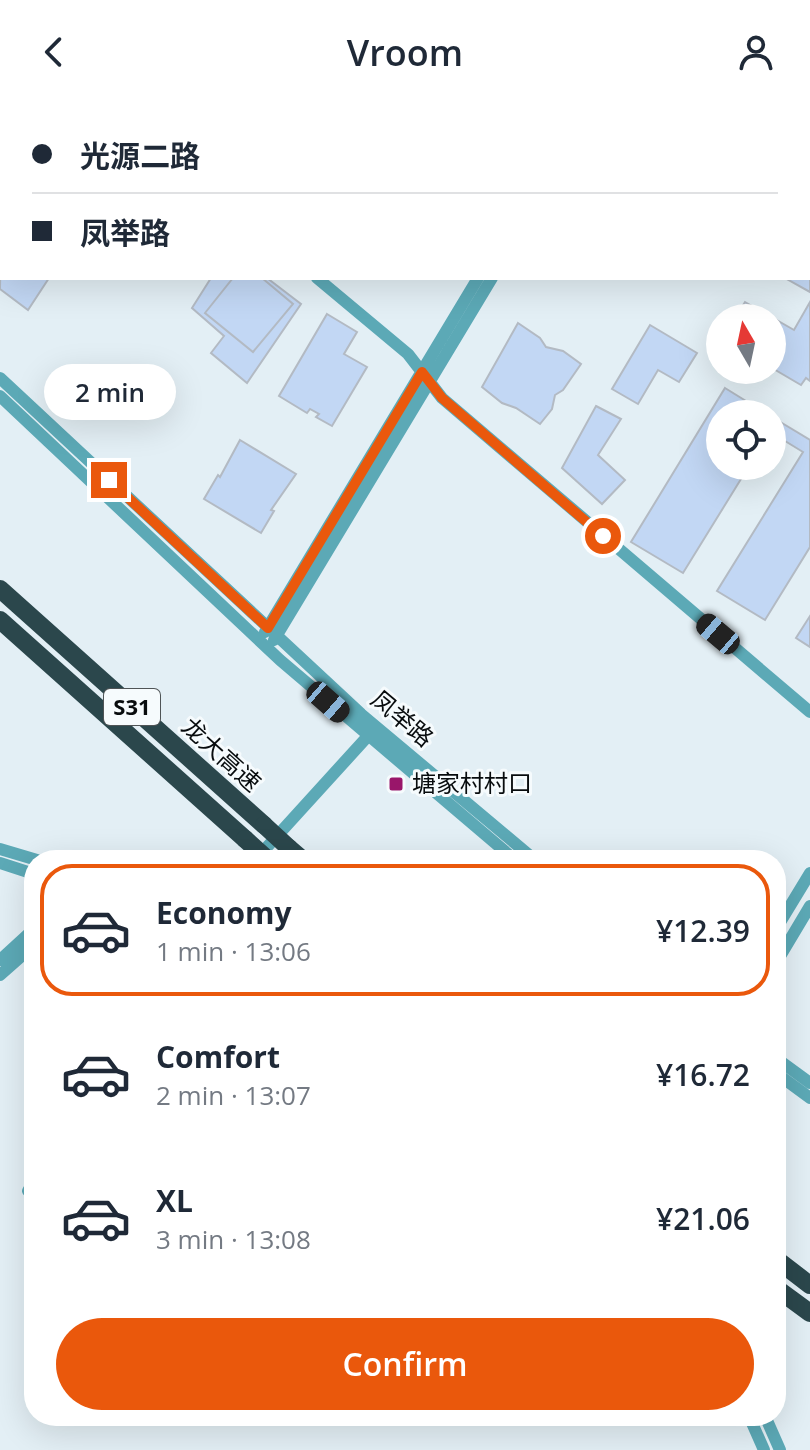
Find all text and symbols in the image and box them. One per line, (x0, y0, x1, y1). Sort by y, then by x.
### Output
text: Vroom (347, 28, 463, 77)
icon: back (32, 30, 76, 74)
icon: person (734, 30, 778, 74)
text: 光源二路 (80, 135, 200, 176)
text: 凤举路 (80, 212, 170, 253)
north arrow (706, 304, 786, 384)
map controls (706, 304, 786, 480)
callout: 2 min (43, 364, 175, 420)
text: 2 min (75, 374, 145, 410)
button: locate (706, 400, 786, 480)
route end (91, 462, 127, 498)
route start (585, 518, 621, 554)
car (692, 609, 744, 659)
car (302, 677, 354, 727)
street label: 凤举路 (365, 682, 441, 754)
road number: S31 (104, 689, 160, 725)
street label: 龙大高速 (175, 710, 269, 798)
place label: 塘家村村口 (412, 766, 532, 799)
marker: 塘家村村口 (387, 775, 405, 793)
text: Economy (156, 892, 292, 933)
icon: car (60, 894, 132, 966)
text: ¥12.39 (656, 910, 750, 951)
text: 1 min · 13:06 (156, 933, 311, 969)
text: Comfort (156, 1036, 280, 1077)
icon: car (60, 1038, 132, 1110)
text: ¥16.72 (656, 1054, 750, 1095)
text: 2 min · 13:07 (156, 1077, 311, 1113)
text: XL (156, 1180, 193, 1221)
icon: car (60, 1182, 132, 1254)
text: ¥21.06 (656, 1198, 750, 1239)
text: 3 min · 13:08 (156, 1221, 311, 1257)
button: Confirm (56, 1318, 754, 1410)

